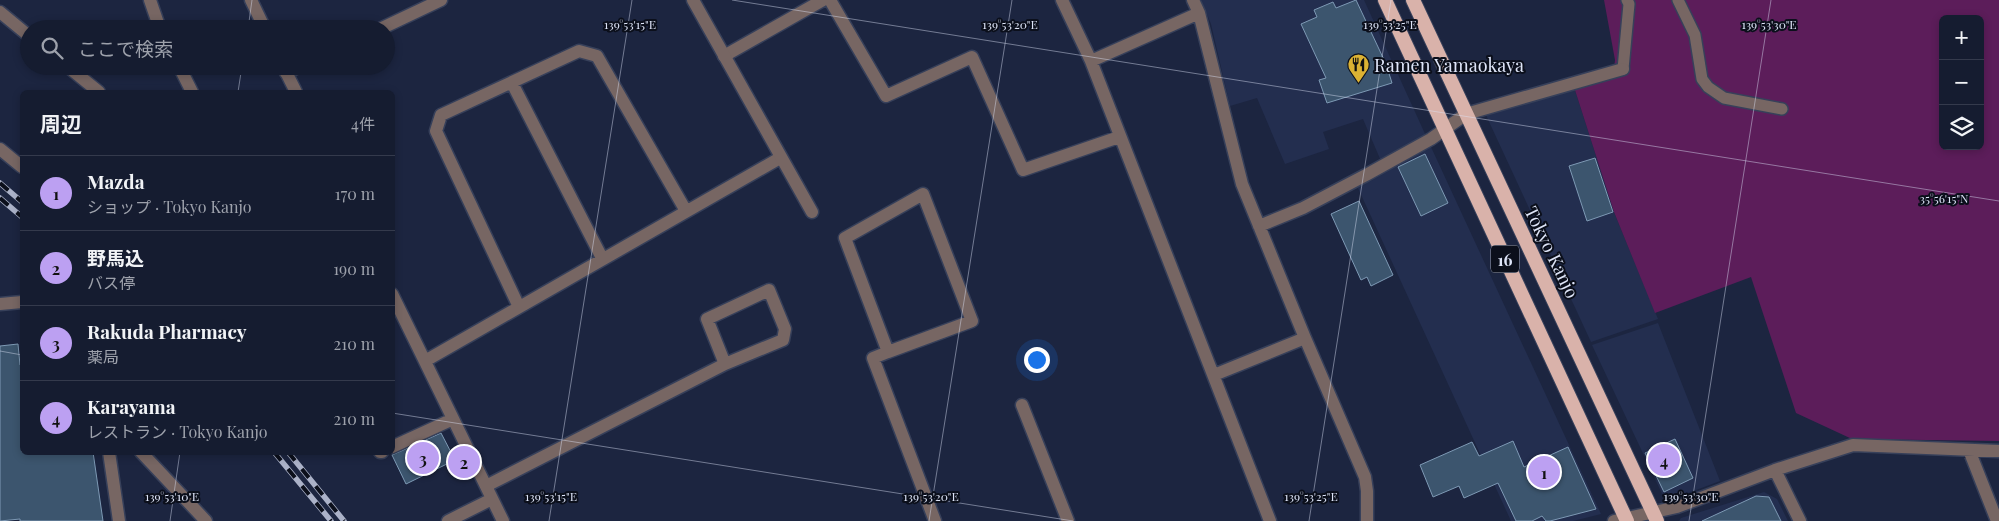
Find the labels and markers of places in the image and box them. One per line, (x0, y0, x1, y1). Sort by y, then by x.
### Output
restaurant icon: Ramen Yamaokaya (1346, 53, 1370, 84)
place label: Ramen Yamaokaya (1374, 53, 1524, 77)
pin: 3 (407, 439, 439, 477)
pin: 4 (1648, 441, 1680, 479)
pin: 2 (448, 443, 480, 481)
pin: 1 (1528, 453, 1560, 491)

